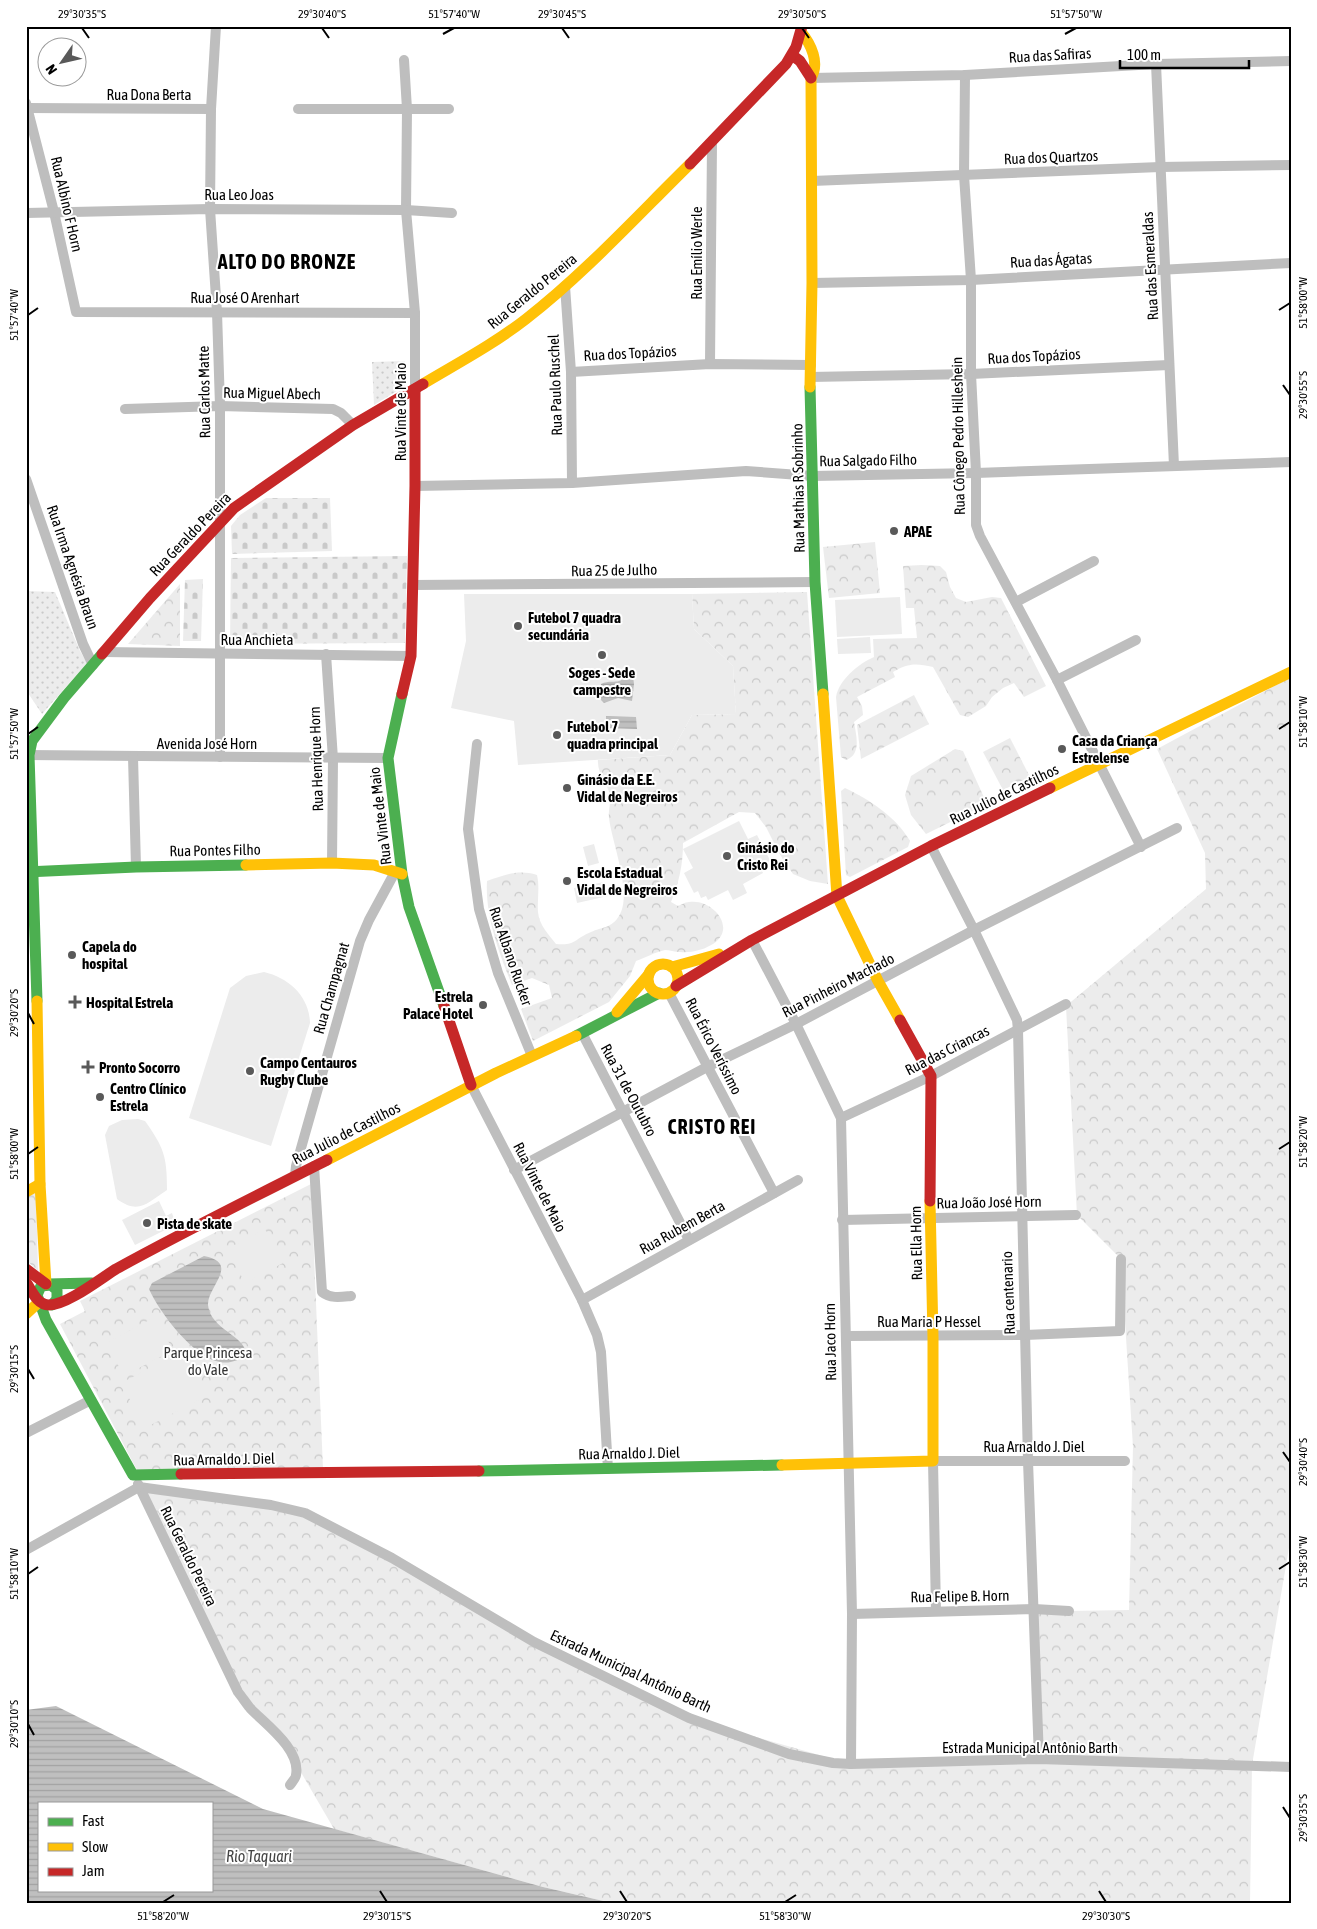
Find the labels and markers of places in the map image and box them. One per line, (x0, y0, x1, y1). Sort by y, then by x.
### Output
place label: APAE (903, 523, 932, 540)
marker: APAE (888, 525, 900, 537)
place label: Futebol 7 quadra secundária (528, 609, 621, 643)
marker: Futebol 7 quadra secundária (512, 620, 524, 632)
marker: Soges - Sede campestre (596, 649, 608, 661)
place label: Soges - Sede campestre (569, 664, 635, 698)
place label: Futebol 7 quadra principal (567, 718, 659, 752)
marker: Futebol 7 quadra principal (551, 729, 563, 741)
place label: Casa da Criança Estrelense (1072, 732, 1158, 766)
marker: Casa da Criança Estrelense (1056, 743, 1068, 755)
place label: Ginásio da E.E. Vidal de Negreiros (576, 771, 678, 805)
marker: Ginásio da E.E. Vidal de Negreiros (561, 782, 573, 794)
place label: Ginásio do Cristo Rei (737, 839, 795, 873)
marker: Ginásio do Cristo Rei (721, 850, 733, 862)
place label: Escola Estadual Vidal de Negreiros (576, 864, 678, 898)
marker: Escola Estadual Vidal de Negreiros (561, 875, 573, 887)
place label: Capela do hospital (82, 938, 137, 972)
marker: Capela do hospital (66, 949, 78, 961)
place label: Estrela Palace Hotel (403, 988, 474, 1022)
place label: Hospital Estrela (86, 994, 173, 1011)
marker: Hospital Estrela (68, 995, 82, 1009)
marker: Estrela Palace Hotel (477, 999, 489, 1011)
place label: Campo Centauros Rugby Clube (260, 1054, 358, 1088)
place label: Pronto Socorro (99, 1059, 180, 1076)
marker: Pronto Socorro (81, 1060, 95, 1074)
marker: Campo Centauros Rugby Clube (244, 1065, 256, 1077)
place label: Centro Clínico Estrela (110, 1080, 186, 1114)
marker: Centro Clínico Estrela (94, 1091, 106, 1103)
place label: Pista de skate (157, 1215, 232, 1232)
marker: Pista de skate (141, 1217, 153, 1229)

